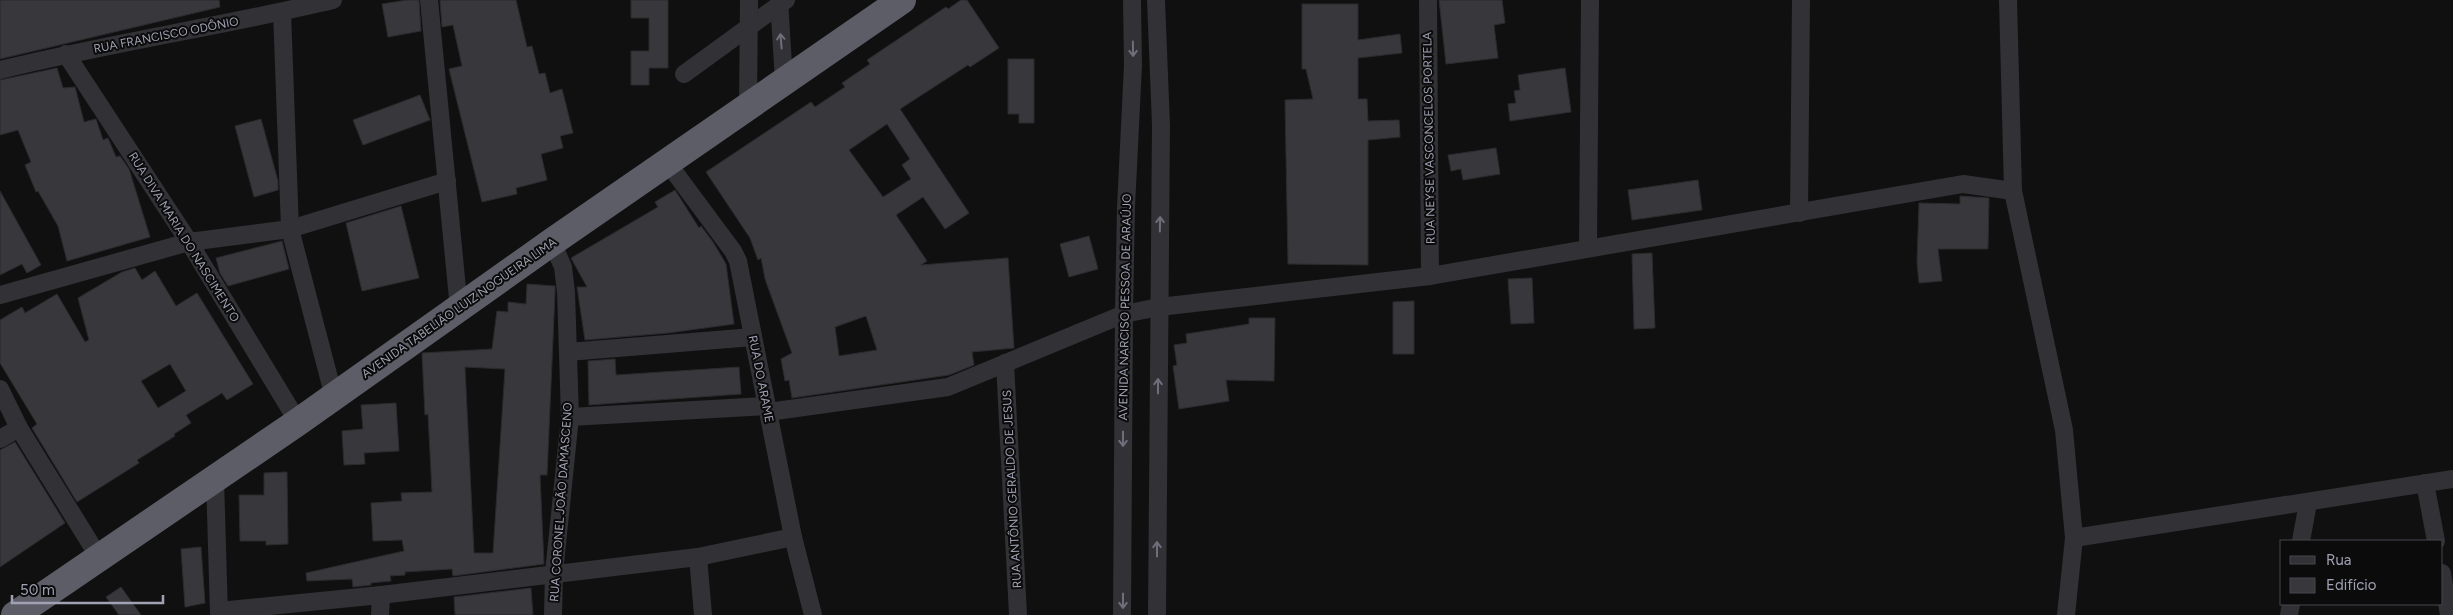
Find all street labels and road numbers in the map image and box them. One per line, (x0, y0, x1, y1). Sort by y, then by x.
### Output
street label: RUA FRANCISCO ODÔNIO (92, 14, 240, 56)
street label: RUA NEYSE VASCONCELOS PORTELA (1420, 32, 1438, 244)
street label: RUA DIVA MARIA DO NASCIMENTO (126, 150, 242, 324)
street label: AVENIDA NARCISO PESSOA DE ARAÚJO (1116, 194, 1134, 420)
street label: AVENIDA TABELIÃO LUIZ NOGUEIRA LIMA (359, 235, 559, 381)
street label: RUA DO ARAME (746, 334, 776, 424)
street label: RUA ANTÔNIO GERALDO DE JESUS (1000, 389, 1024, 589)
street label: RUA CORONEL JOÃO DAMASCENO (547, 402, 575, 602)

